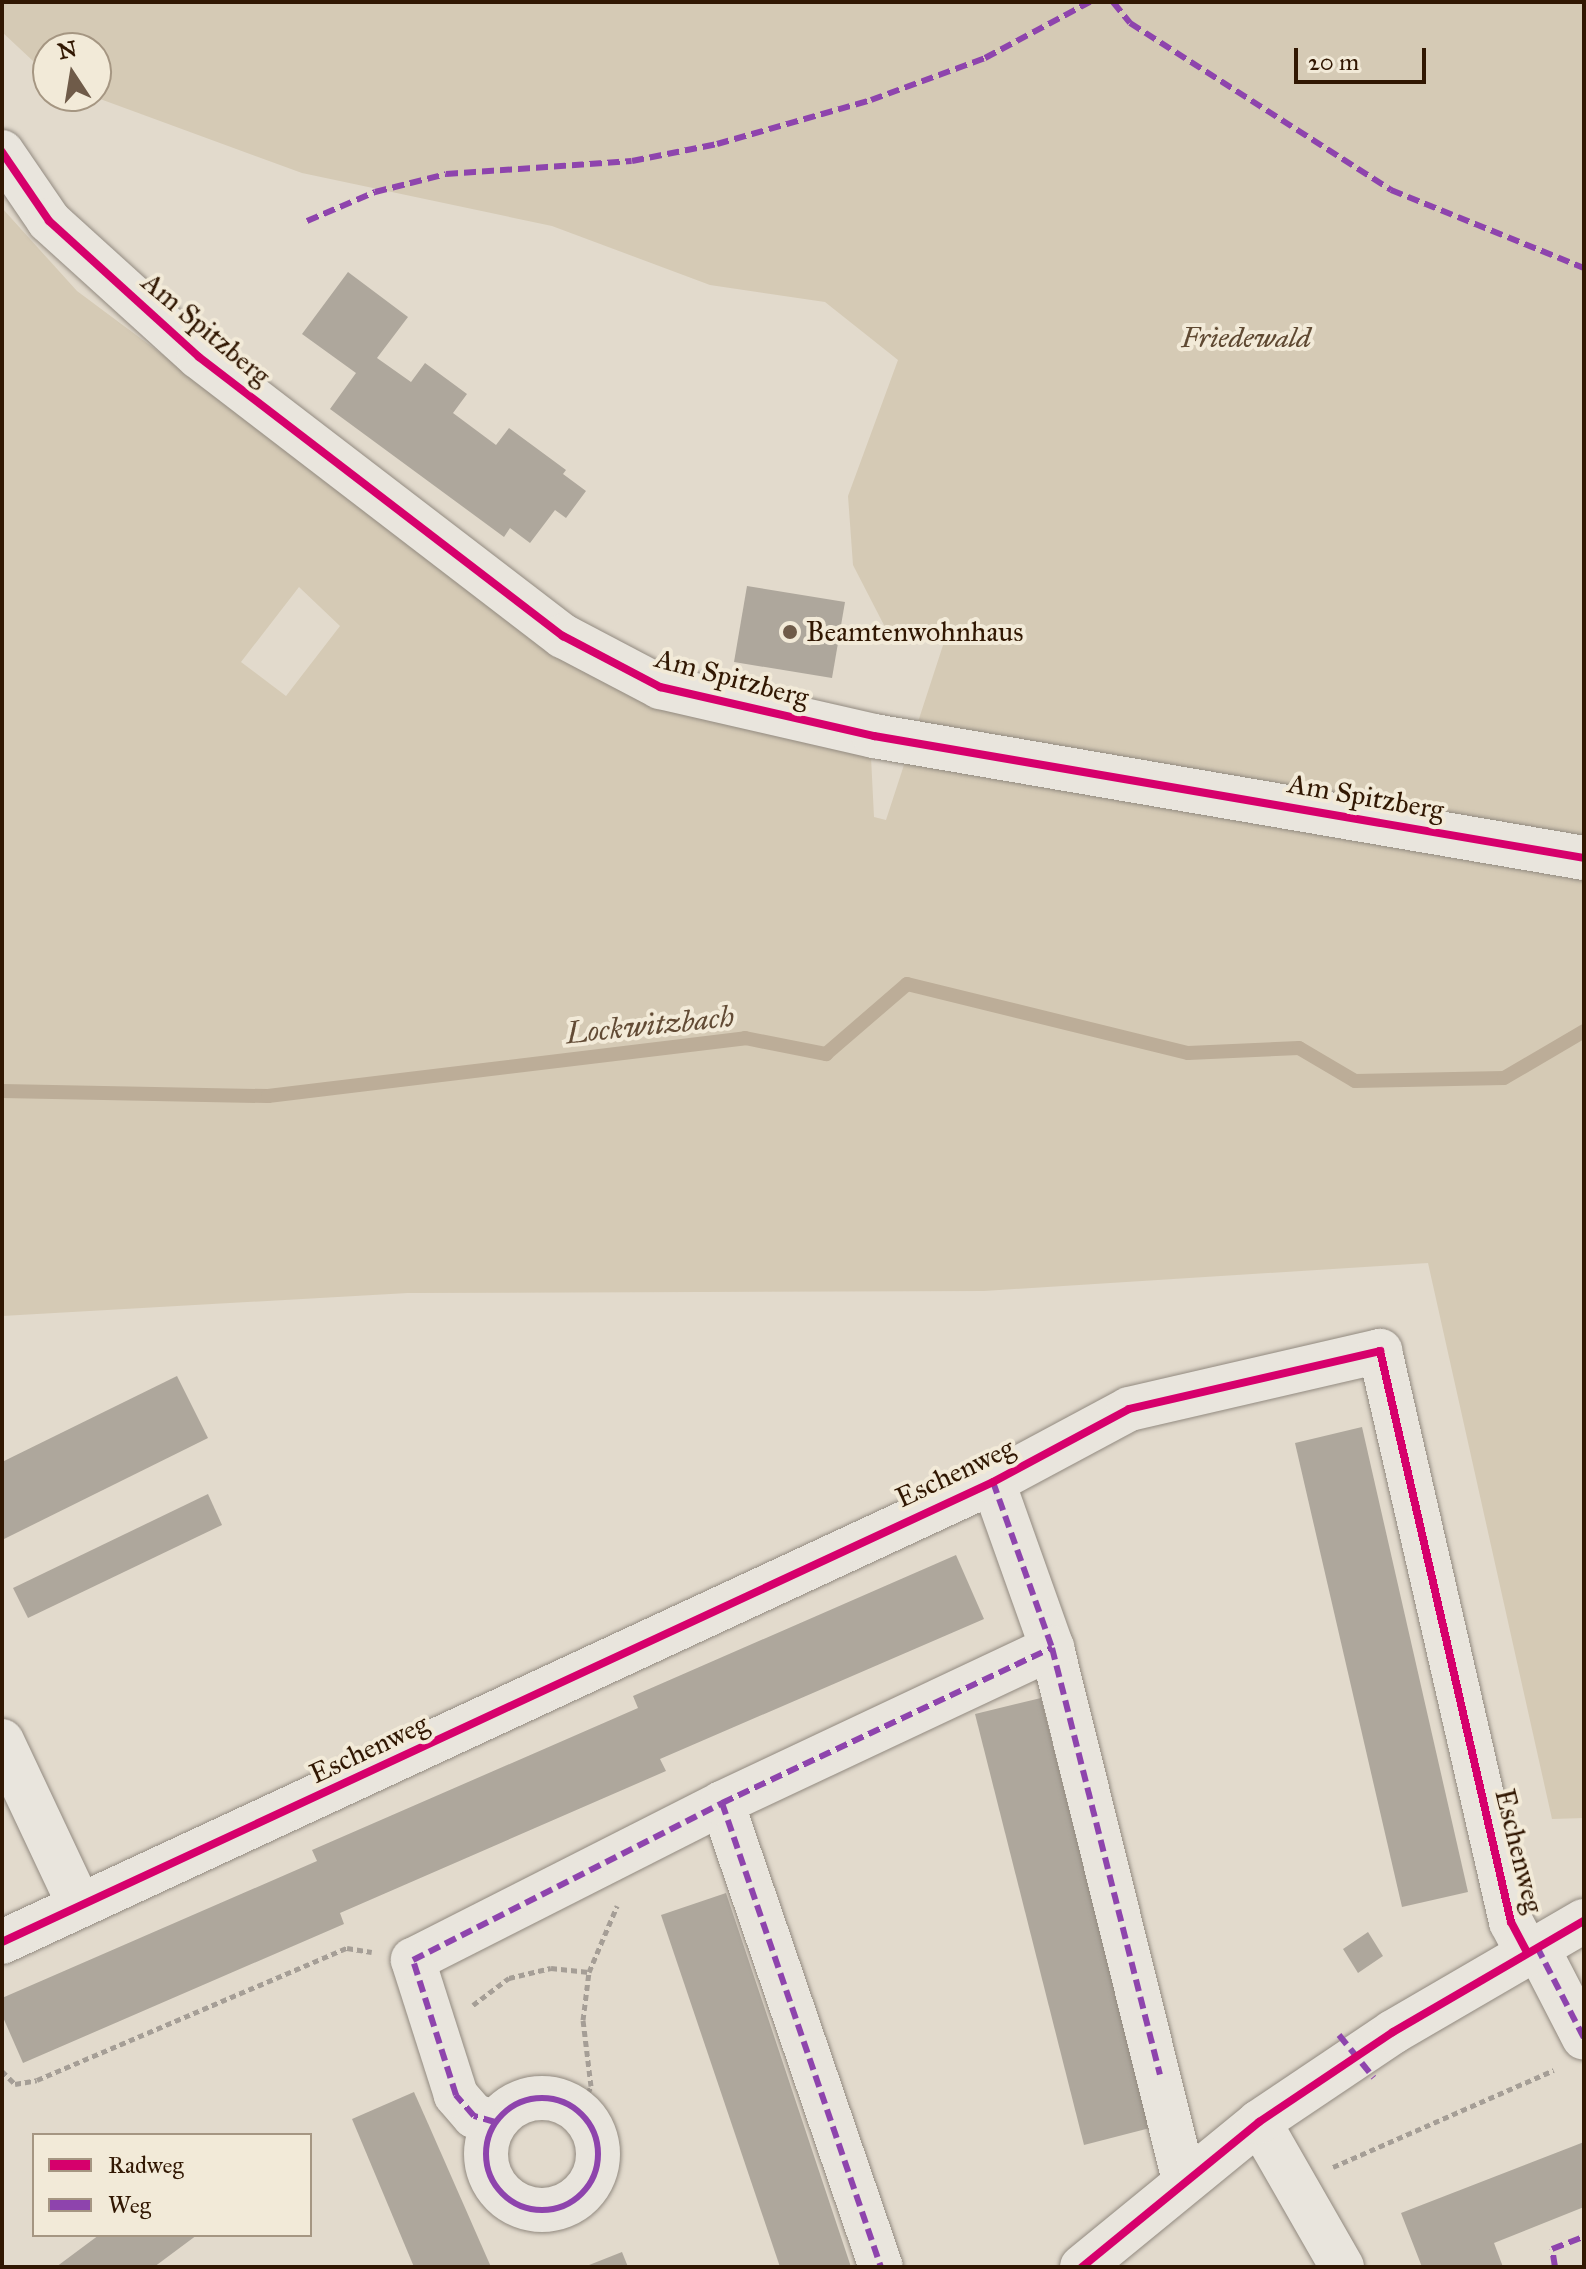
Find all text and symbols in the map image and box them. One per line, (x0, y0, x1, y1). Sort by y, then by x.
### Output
north arrow (32, 32, 112, 112)
scale bar (1298, 32, 1430, 82)
text: N (55, 35, 79, 65)
text: 20 m (1308, 47, 1359, 77)
street label: Am Spitzberg (135, 265, 277, 393)
park label: Friedewald (1181, 321, 1311, 355)
place label: Beamtenwohnhaus (806, 615, 1023, 649)
marker: Beamtenwohnhaus (781, 623, 799, 641)
street label: Am Spitzberg (651, 641, 813, 715)
street label: Am Spitzberg (1285, 767, 1447, 827)
water label: Lockwitzbach (564, 998, 736, 1052)
street label: Eschenweg (890, 1431, 1020, 1515)
street label: Eschenweg (304, 1707, 434, 1791)
street label: Eschenweg (1487, 1785, 1551, 1917)
legend (32, 2133, 312, 2237)
text: Radweg (108, 2150, 184, 2180)
text: Weg (108, 2190, 151, 2220)

